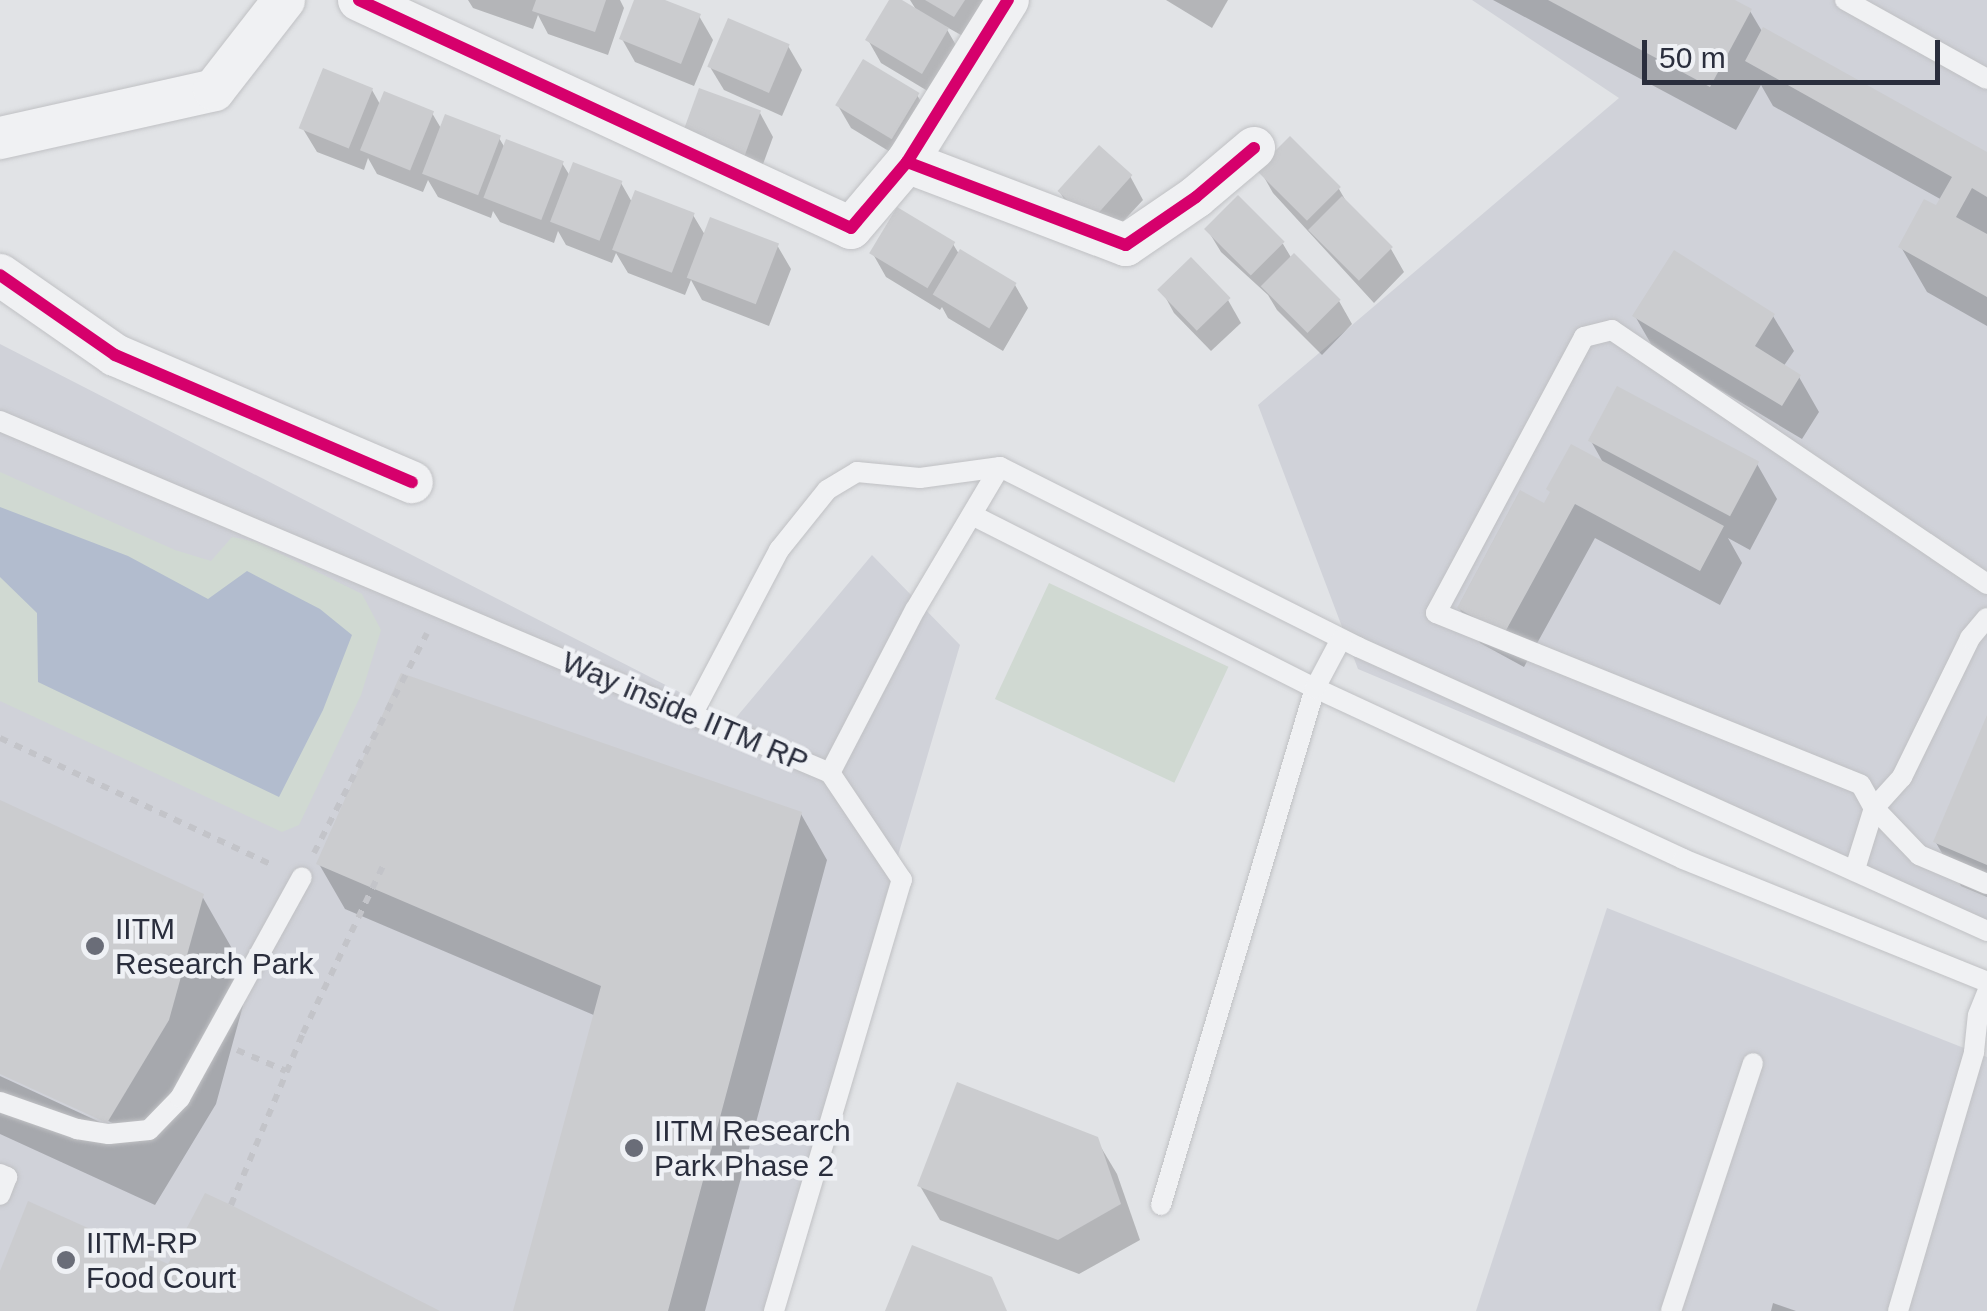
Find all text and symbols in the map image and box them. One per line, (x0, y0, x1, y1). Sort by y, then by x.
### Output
scale bar (1647, 20, 1944, 82)
text: 50 m (1659, 41, 1726, 74)
street label: Way inside IITM RP (556, 644, 814, 780)
place label: IITM Research Park (115, 911, 313, 982)
marker: IITM Research Park (84, 935, 106, 957)
place label: IITM Research Park Phase 2 (654, 1113, 851, 1184)
marker: IITM Research Park Phase 2 (623, 1137, 645, 1159)
place label: IITM-RP Food Court (86, 1225, 236, 1296)
marker: IITM-RP Food Court (55, 1249, 77, 1271)

